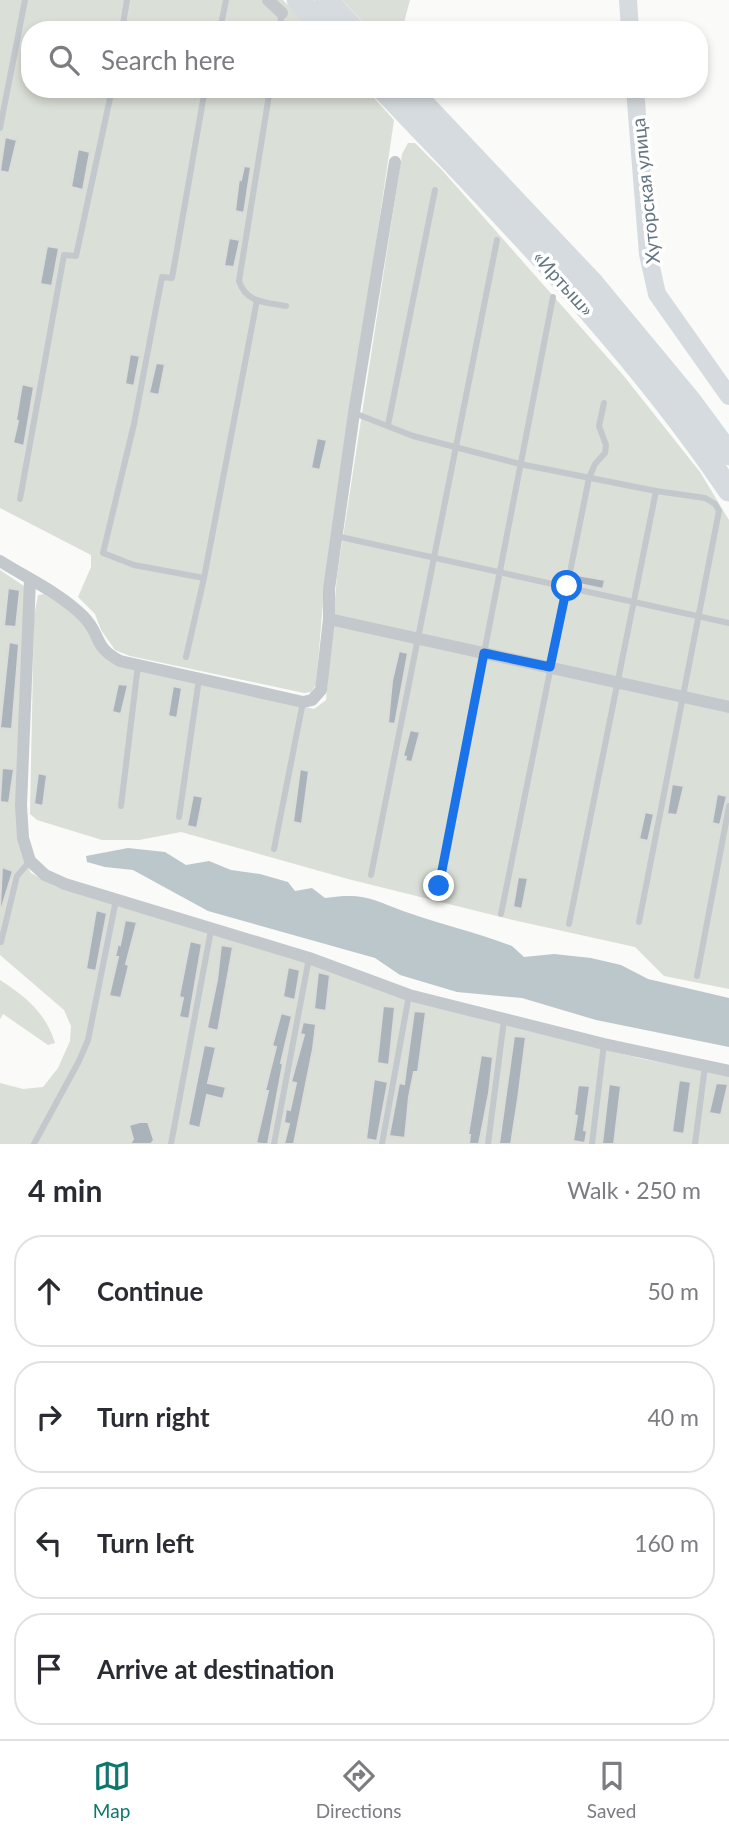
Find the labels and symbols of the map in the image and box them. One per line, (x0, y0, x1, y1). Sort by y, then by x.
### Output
street label: Хуторская улица (626, 117, 664, 265)
street label: «Иртыш» (529, 246, 599, 320)
route start (551, 570, 582, 601)
route end (423, 870, 454, 901)

